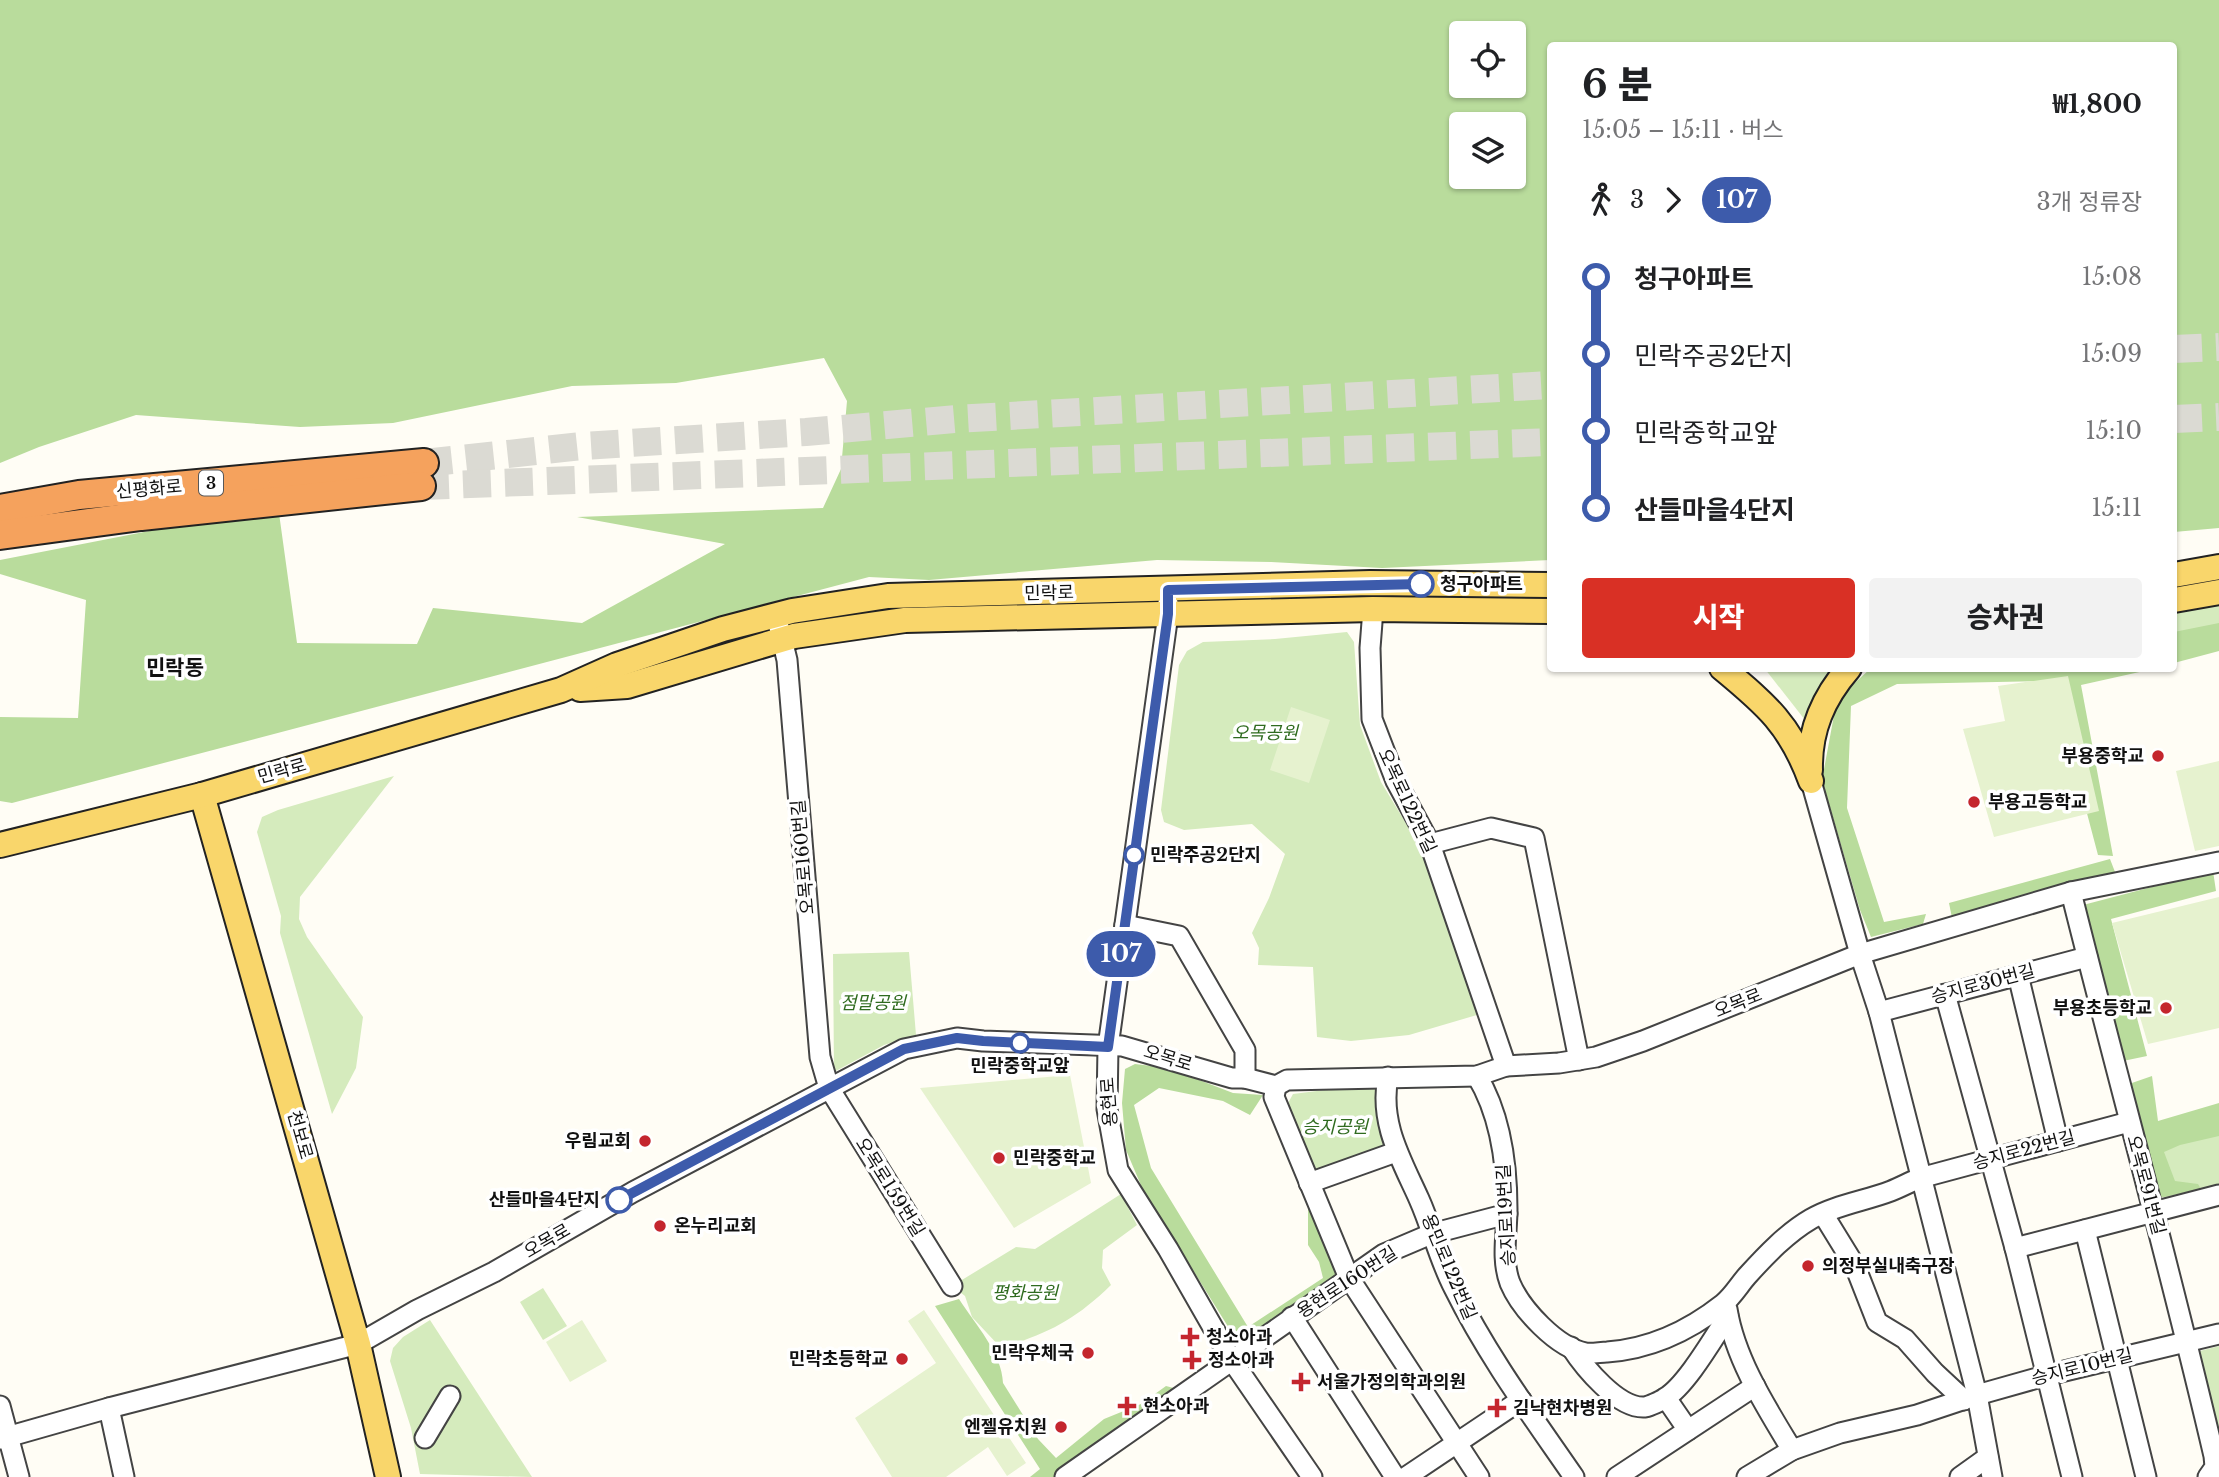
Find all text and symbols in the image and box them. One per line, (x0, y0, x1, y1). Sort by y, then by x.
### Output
map controls (1449, 21, 1526, 189)
button: locate (1449, 21, 1526, 98)
text: 6 분 (1582, 61, 1653, 108)
text: ₩1,800 (2053, 88, 2142, 120)
button: layers (1449, 112, 1526, 189)
text: 15:05 – 15:11 · 버스 (1582, 116, 1784, 144)
icon: walk (1582, 181, 1620, 219)
icon: forward (1654, 181, 1692, 219)
text: 107 (1716, 185, 1757, 214)
text: 3 (1630, 186, 1644, 214)
text: 3개 정류장 (2037, 188, 2142, 216)
text: 청구아파트 (1634, 263, 1754, 295)
text: 15:08 (2082, 263, 2142, 291)
text: 민락주공2단지 (1634, 340, 1794, 372)
text: 15:09 (2081, 340, 2142, 368)
text: 민락중학교앞 (1634, 417, 1778, 449)
text: 15:10 (2085, 417, 2142, 445)
road number: 3 (199, 470, 223, 496)
street label: 신평화로 (115, 475, 183, 503)
text: 산들마을4단지 (1634, 494, 1795, 526)
text: 15:11 (2092, 494, 2142, 522)
marker: 청구아파트 (1408, 571, 1434, 597)
place label: 청구아파트 (1440, 573, 1523, 595)
button: 시작 (1582, 578, 1855, 658)
button: 승차권 (1869, 578, 2142, 658)
street label: 민락로 (1024, 582, 1074, 604)
district label: 민락동 (146, 655, 204, 681)
park label: 오목공원 (1232, 722, 1300, 744)
street label: 오목로122번길 (1373, 745, 1441, 857)
place label: 부용중학교 (2061, 745, 2144, 767)
marker: 부용중학교 (2150, 748, 2166, 764)
street label: 민락로 (255, 754, 309, 788)
place label: 부용고등학교 (1988, 791, 2087, 813)
marker: 부용고등학교 (1966, 794, 1982, 810)
street label: 오목로160번길 (787, 799, 819, 915)
place label: 민락주공2단지 (1150, 844, 1261, 866)
marker: 민락주공2단지 (1124, 845, 1144, 865)
line badge: 107 (1081, 931, 1161, 977)
text: 107 (1101, 939, 1141, 968)
street label: 승지로30번길 (1929, 960, 2037, 1008)
street label: 오목로 (1711, 983, 1765, 1023)
park label: 점말공원 (840, 992, 908, 1014)
place label: 부용초등학교 (2053, 997, 2152, 1019)
marker: 부용초등학교 (2158, 1000, 2174, 1016)
marker: 민락중학교앞 (1010, 1033, 1030, 1053)
street label: 오목로 (1141, 1040, 1195, 1076)
place label: 민락중학교앞 (970, 1055, 1070, 1077)
street label: 용현로 (1096, 1076, 1122, 1128)
street label: 천보로 (283, 1108, 317, 1162)
park label: 승지공원 (1302, 1116, 1370, 1138)
street label: 승지로22번길 (1970, 1126, 2078, 1174)
place label: 우림교회 (565, 1130, 631, 1152)
marker: 우림교회 (637, 1133, 653, 1149)
street label: 오목로159번길 (851, 1133, 929, 1241)
street label: 오목로91번길 (2122, 1133, 2170, 1237)
place label: 민락중학교 (1013, 1147, 1096, 1169)
marker: 민락중학교 (991, 1150, 1007, 1166)
street label: 승지로19번길 (1492, 1163, 1520, 1267)
marker: 산들마을4단지 (606, 1187, 632, 1213)
place label: 산들마을4단지 (489, 1189, 600, 1211)
street label: 용민로122번길 (1417, 1211, 1481, 1323)
place label: 온누리교회 (674, 1215, 757, 1237)
marker: 온누리교회 (652, 1218, 668, 1234)
street label: 오목로 (520, 1219, 574, 1263)
street label: 용현로160번길 (1293, 1241, 1401, 1323)
place label: 의정부실내축구장 (1822, 1255, 1955, 1277)
marker: 의정부실내축구장 (1800, 1258, 1816, 1274)
park label: 평화공원 (992, 1282, 1060, 1304)
place label: 청소아과 (1206, 1326, 1273, 1348)
marker: 청소아과 (1180, 1327, 1200, 1347)
place label: 민락우체국 (991, 1342, 1074, 1364)
street label: 승지로10번길 (2029, 1344, 2135, 1390)
marker: 민락우체국 (1080, 1345, 1096, 1361)
place label: 민락초등학교 (789, 1348, 888, 1370)
place label: 정소아과 (1208, 1349, 1275, 1371)
marker: 정소아과 (1182, 1350, 1202, 1370)
marker: 민락초등학교 (894, 1351, 910, 1367)
place label: 서울가정의학과의원 (1317, 1371, 1466, 1393)
marker: 서울가정의학과의원 (1291, 1372, 1311, 1392)
place label: 현소아과 (1143, 1395, 1210, 1417)
marker: 현소아과 (1117, 1396, 1137, 1416)
place label: 김낙현차병원 (1513, 1397, 1612, 1419)
marker: 김낙현차병원 (1487, 1398, 1507, 1418)
place label: 엔젤유치원 (964, 1416, 1047, 1438)
marker: 엔젤유치원 (1053, 1419, 1069, 1435)

